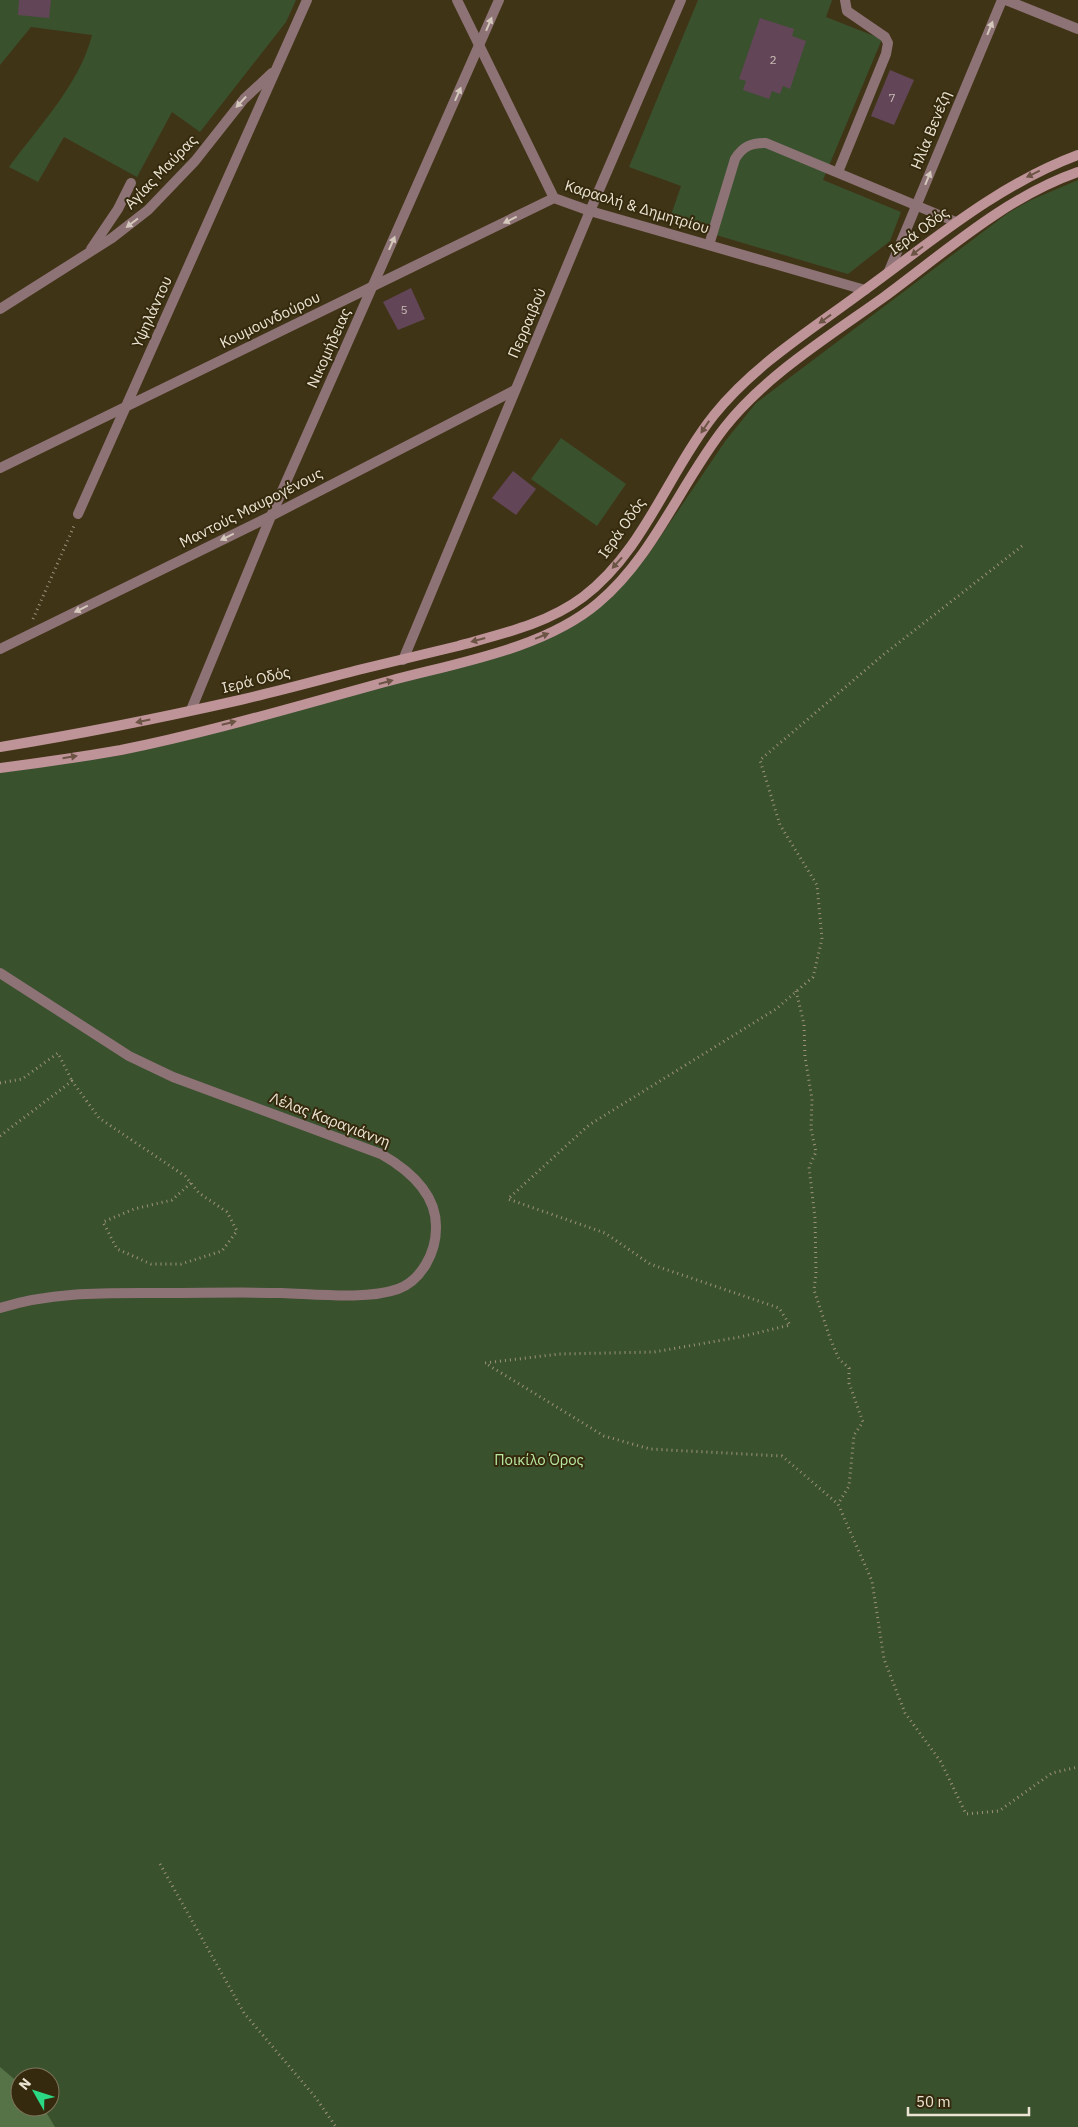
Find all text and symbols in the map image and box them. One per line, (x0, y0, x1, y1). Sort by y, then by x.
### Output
one-way arrow (485, 16, 493, 31)
one-way arrow (986, 20, 994, 35)
house number: 2 (769, 52, 777, 67)
one-way arrow (455, 87, 463, 101)
street label: Ηλία Βενέζη (906, 88, 955, 172)
house number: 7 (888, 90, 896, 105)
one-way arrow (235, 96, 247, 108)
street label: Αγίας Μαύρας (120, 130, 201, 213)
one-way arrow (924, 170, 932, 185)
one-way arrow (1026, 170, 1040, 178)
street label: Καραολή & Δημητρίου (562, 175, 712, 238)
street label: Ιερά Οδός (885, 202, 953, 259)
one-way arrow (503, 216, 517, 224)
one-way arrow (125, 218, 139, 228)
one-way arrow (388, 236, 396, 250)
one-way arrow (911, 245, 924, 256)
street label: Υψηλάντου (127, 273, 176, 351)
street label: Περραιβού (503, 285, 550, 361)
street label: Κουμουνδούρου (216, 287, 323, 352)
house number: 5 (400, 302, 408, 317)
street label: Νικομήδειας (302, 305, 355, 391)
one-way arrow (819, 313, 832, 324)
one-way arrow (700, 420, 710, 434)
street label: Μαντούς Μαυρογένους (176, 463, 326, 552)
street label: Ιερά Οδός (594, 494, 649, 562)
one-way arrow (220, 533, 234, 541)
one-way arrow (612, 557, 623, 570)
one-way arrow (74, 605, 89, 614)
one-way arrow (535, 631, 549, 639)
one-way arrow (471, 637, 486, 645)
street label: Ιερά Οδός (220, 662, 292, 697)
one-way arrow (379, 677, 394, 685)
one-way arrow (135, 717, 151, 725)
one-way arrow (221, 719, 236, 727)
one-way arrow (63, 753, 79, 761)
street label: Λέλας Καραγιάννη (267, 1088, 393, 1151)
park label: Ποικίλο Όρος (494, 1450, 584, 1469)
north arrow (10, 2067, 60, 2117)
text: N (15, 2074, 35, 2093)
scale bar (908, 2084, 1029, 2116)
text: 50 m (916, 2092, 951, 2111)

